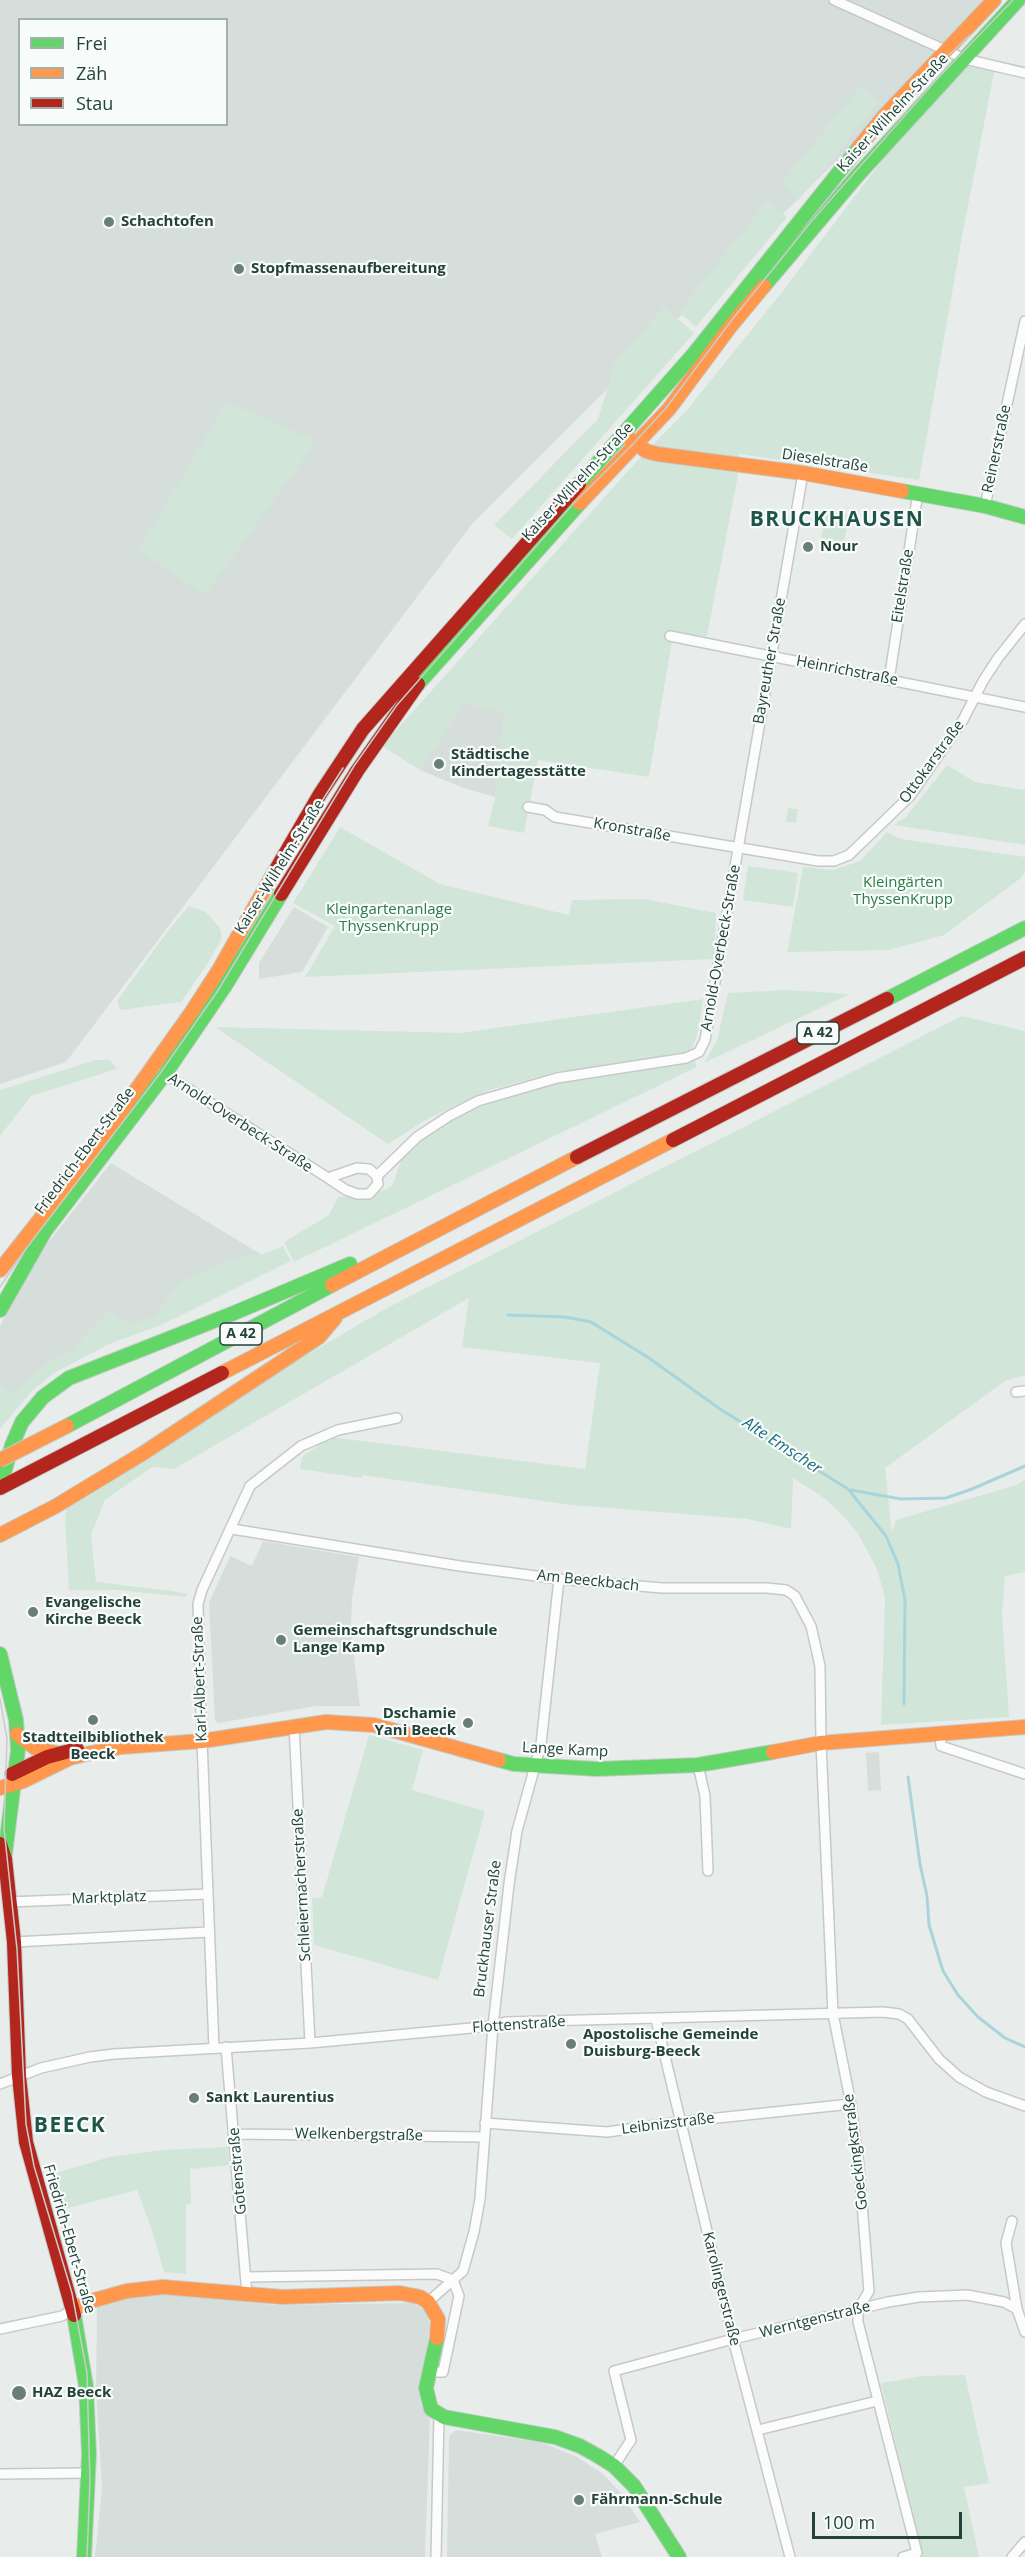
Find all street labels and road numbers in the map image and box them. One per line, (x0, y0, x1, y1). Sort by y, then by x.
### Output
street label: Kaiser-Wilhelm-Straße (834, 50, 952, 176)
street label: Reinerstraße (979, 403, 1015, 495)
street label: Kaiser-Wilhelm-Straße (519, 419, 637, 545)
street label: Dieselstraße (781, 445, 869, 477)
street label: Eitelstraße (888, 548, 918, 624)
street label: Bayreuther Straße (750, 596, 790, 726)
street label: Heinrichstraße (794, 652, 900, 690)
street label: Ottokarstraße (896, 717, 968, 807)
street label: Kaiser-Wilhelm-Straße (231, 796, 329, 938)
street label: Kronstraße (592, 814, 672, 846)
street label: Arnold-Overbeck-Straße (697, 863, 745, 1033)
road number: A 42 (797, 1022, 839, 1044)
street label: Arnold-Overbeck-Straße (164, 1070, 316, 1176)
street label: Friedrich-Ebert-Straße (31, 1084, 139, 1218)
road number: A 42 (220, 1323, 262, 1345)
street label: Am Beeckbach (536, 1567, 640, 1595)
street label: Karl-Albert-Straße (189, 1616, 211, 1742)
street label: Lange Kamp (521, 1739, 609, 1761)
street label: Schleiermacherstraße (289, 1808, 315, 1962)
street label: Bruckhauser Straße (471, 1859, 505, 1999)
street label: Marktplatz (71, 1888, 147, 1908)
street label: Flottenstraße (472, 2013, 566, 2037)
street label: Goeckingkstraße (840, 2093, 872, 2211)
street label: Leibnizstraße (620, 2109, 716, 2139)
street label: Welkenbergstraße (295, 2125, 423, 2145)
street label: Gotenstraße (225, 2127, 251, 2215)
street label: Friedrich-Ebert-Straße (39, 2162, 99, 2316)
street label: Karolingerstraße (698, 2230, 744, 2348)
street label: Werntgenstraße (758, 2298, 872, 2342)

